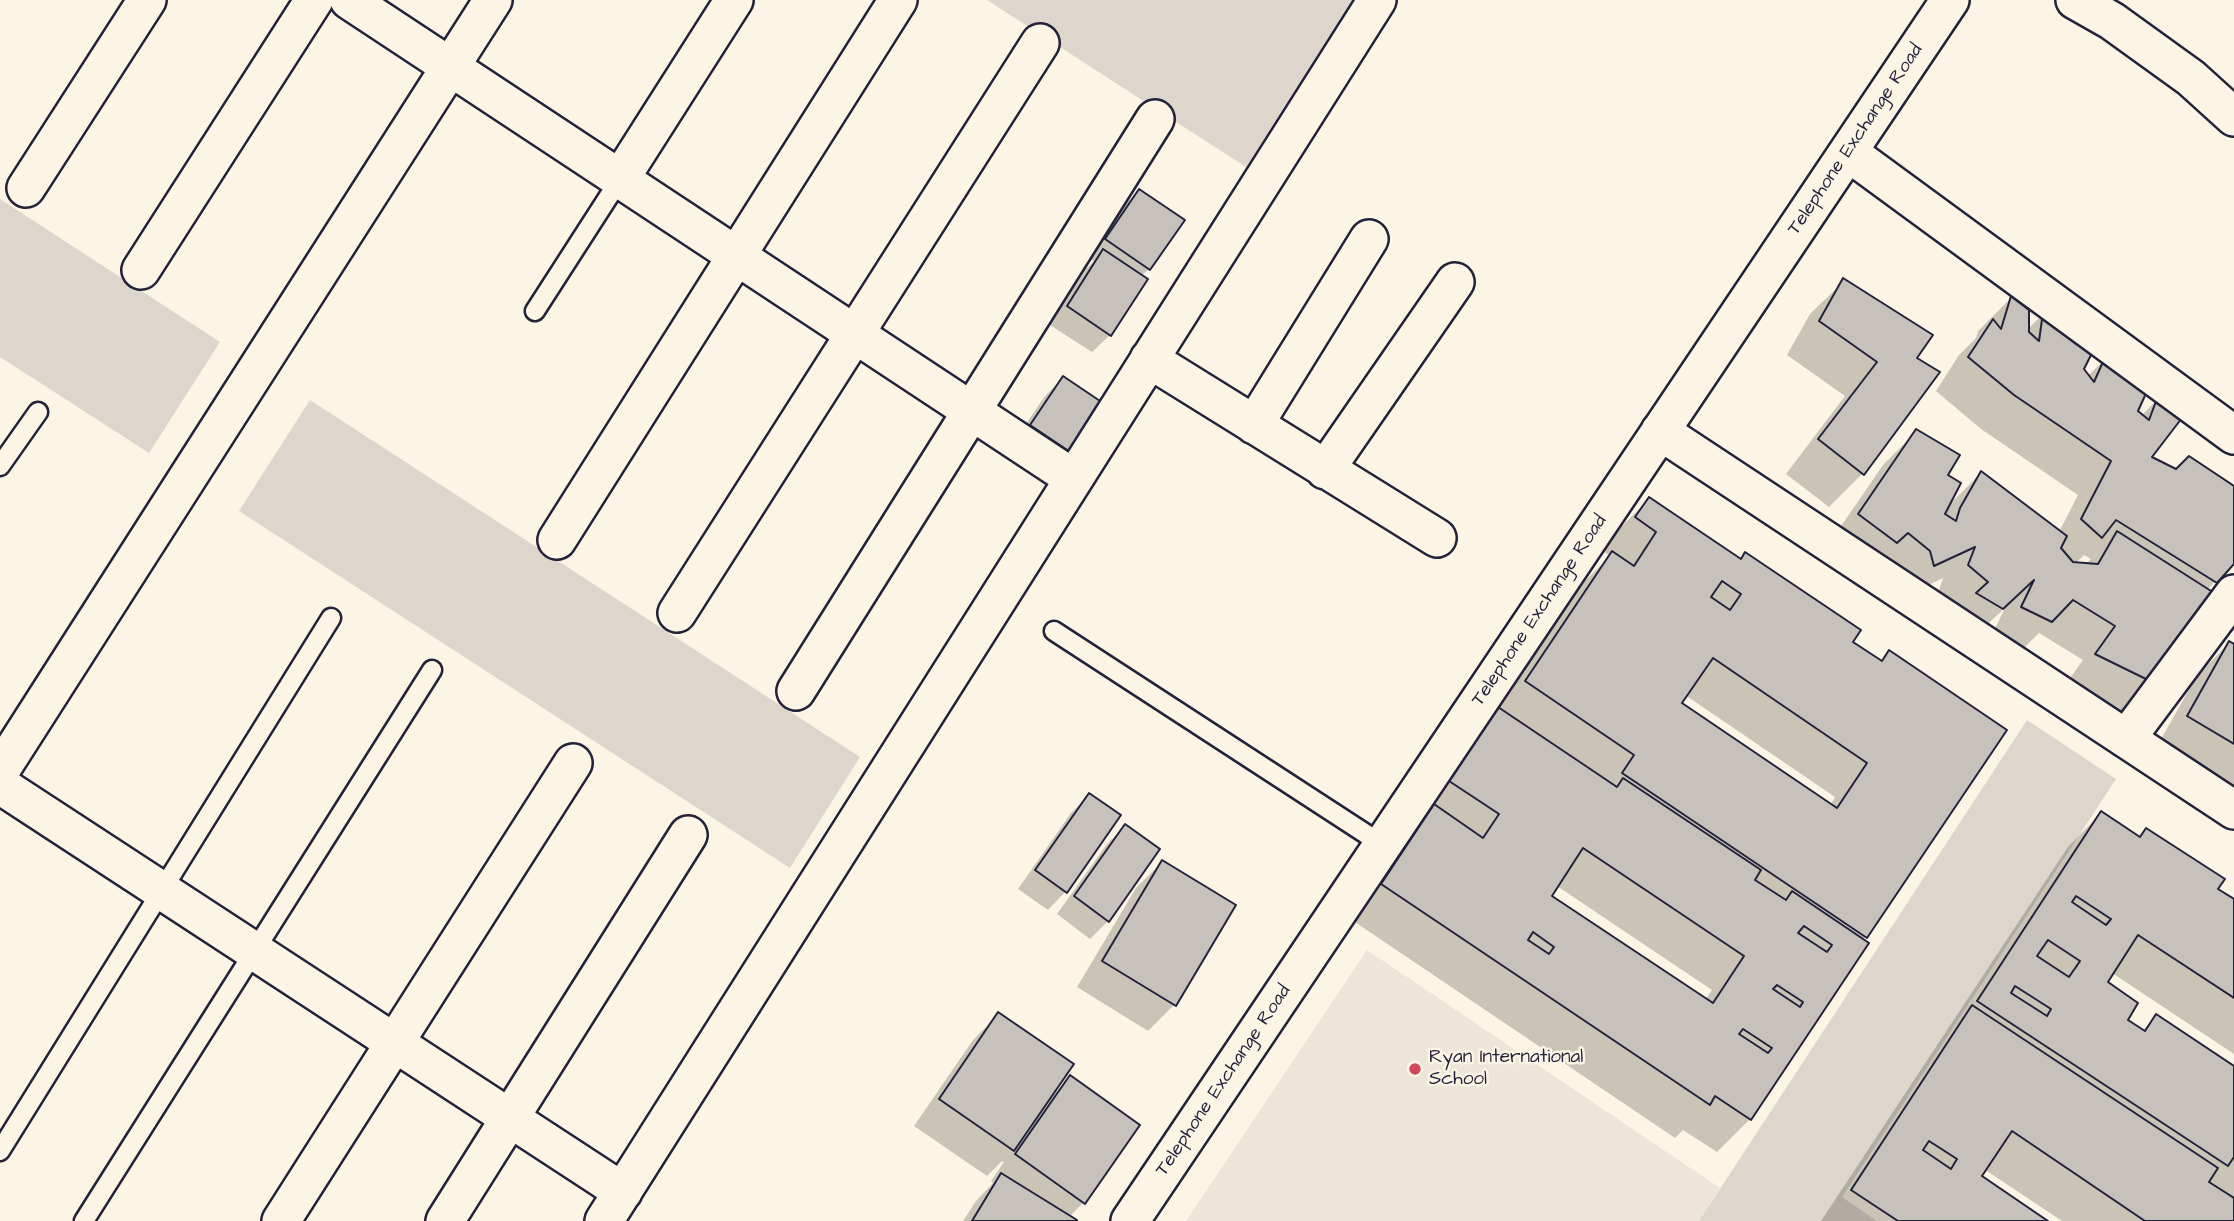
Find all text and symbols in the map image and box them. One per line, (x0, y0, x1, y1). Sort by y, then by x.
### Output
street label: Telephone Exchange Road (1783, 40, 1929, 240)
street label: Telephone Exchange Road (1467, 511, 1613, 711)
street label: Telephone Exchange Road (1151, 981, 1297, 1181)
place label: Ryan International School (1429, 1047, 1583, 1091)
marker: Ryan International School (1407, 1061, 1423, 1077)

